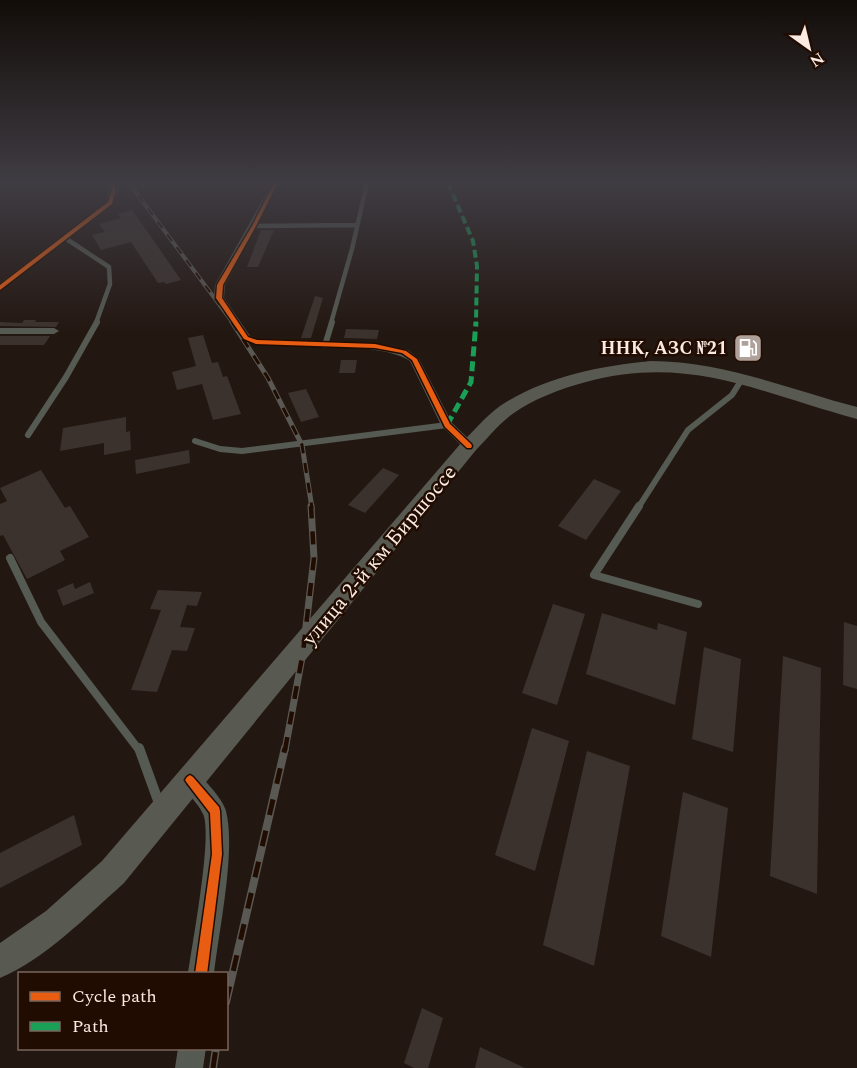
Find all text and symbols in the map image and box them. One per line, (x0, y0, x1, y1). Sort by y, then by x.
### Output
north arrow (779, 18, 839, 78)
text: N (805, 46, 829, 73)
fuel station icon: ННК, АЗС №21 (732, 332, 764, 364)
place label: ННК, АЗС №21 (601, 335, 727, 362)
street label: улица 2-й км Биршоссе (294, 458, 465, 654)
legend (18, 972, 228, 1050)
text: Cycle path (72, 983, 157, 1010)
text: Path (72, 1013, 109, 1040)

